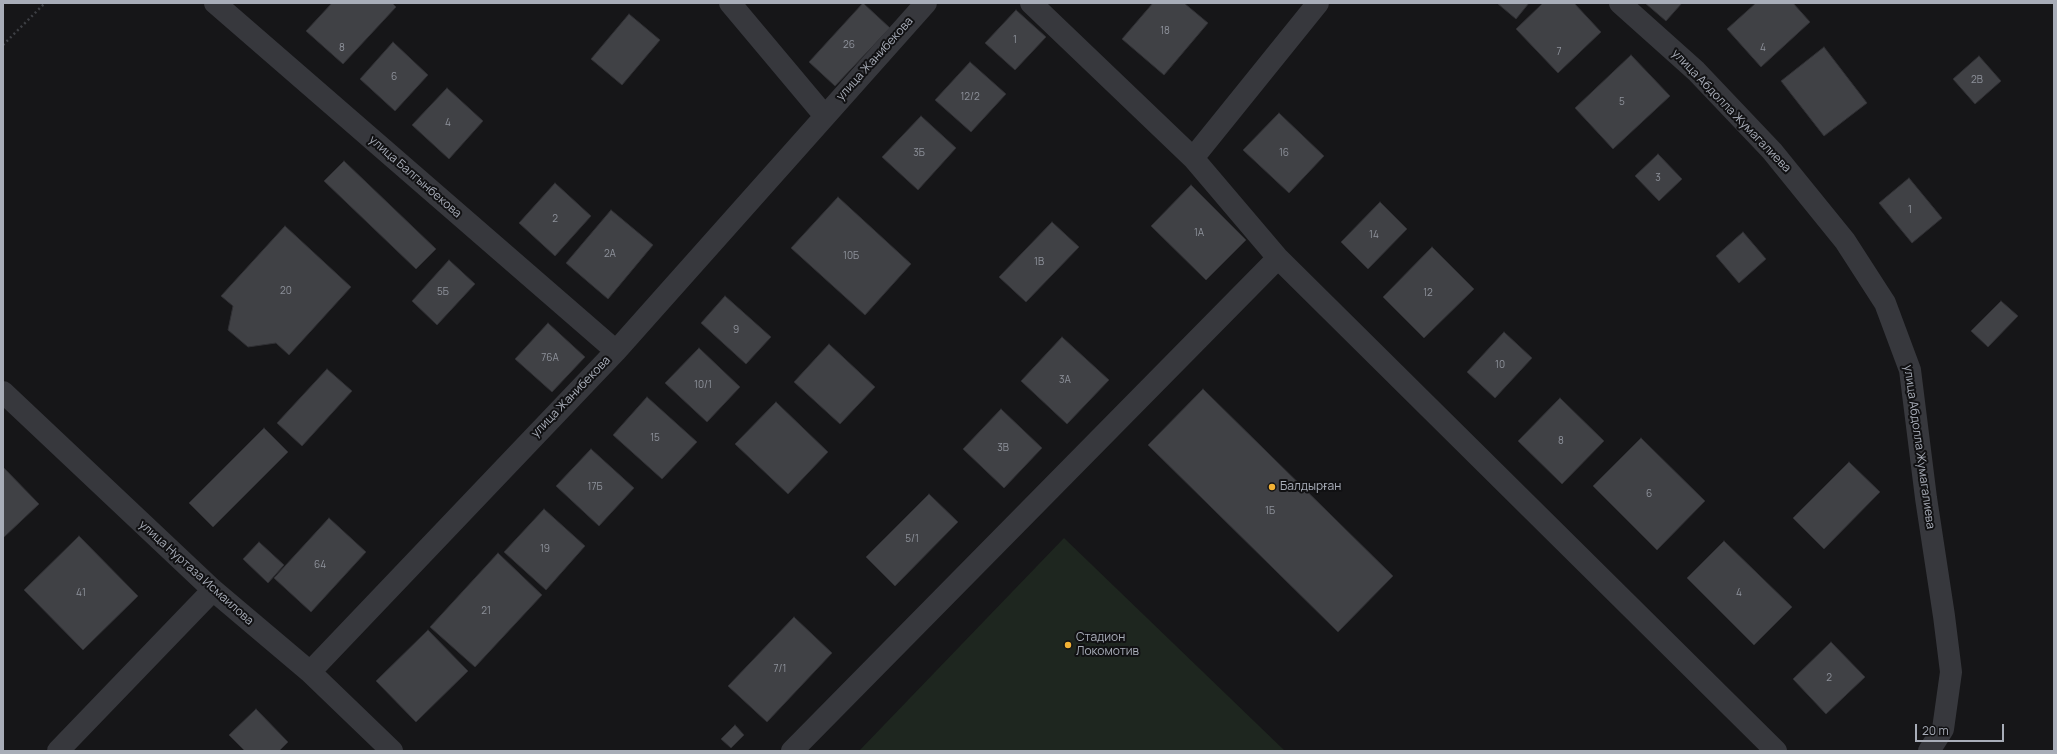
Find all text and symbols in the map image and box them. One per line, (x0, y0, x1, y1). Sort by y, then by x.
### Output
street label: улица Жанибекова (834, 14, 916, 104)
house number: 18 (1160, 25, 1170, 37)
house number: 1 (1013, 34, 1017, 46)
house number: 26 (843, 39, 855, 51)
house number: 8 (339, 42, 345, 54)
house number: 4 (1760, 42, 1766, 54)
house number: 7 (1556, 46, 1562, 58)
street label: улица Абдолла Жумагалиева (1668, 47, 1794, 175)
house number: 6 (391, 71, 397, 83)
house number: 2В (1971, 74, 1983, 86)
house number: 12/2 (960, 91, 980, 103)
house number: 5 (1619, 96, 1625, 108)
house number: 4 (445, 117, 451, 129)
street label: улица Балгынбекова (366, 133, 464, 221)
house number: 3Б (913, 147, 925, 159)
house number: 16 (1279, 147, 1289, 159)
house number: 3 (1655, 172, 1661, 184)
house number: 1 (1908, 204, 1912, 216)
house number: 2 (552, 213, 558, 225)
house number: 1А (1194, 227, 1204, 239)
house number: 14 (1369, 229, 1379, 241)
house number: 2А (604, 248, 616, 260)
house number: 10Б (843, 250, 859, 262)
house number: 1В (1034, 256, 1044, 268)
house number: 20 (280, 285, 292, 297)
house number: 5Б (437, 286, 449, 298)
house number: 12 (1423, 287, 1433, 299)
house number: 9 (733, 324, 739, 336)
house number: 76А (541, 352, 559, 364)
street label: улица Жанибекова (528, 353, 614, 441)
house number: 10 (1495, 359, 1505, 371)
street label: улица Абдолла Жумагалиева (1900, 364, 1938, 530)
house number: 3А (1059, 374, 1071, 386)
house number: 10/1 (694, 379, 712, 391)
house number: 15 (650, 432, 660, 444)
house number: 8 (1558, 435, 1564, 447)
house number: 3В (997, 442, 1009, 454)
place label: Балдырған (1280, 480, 1341, 494)
house number: 17Б (588, 481, 602, 493)
marker: Балдырған (1267, 482, 1277, 492)
house number: 6 (1646, 488, 1652, 500)
house number: 1Б (1265, 505, 1275, 517)
street label: улица Нуртаза Исмаилова (136, 518, 256, 628)
house number: 5/1 (905, 533, 919, 545)
house number: 19 (540, 543, 550, 555)
house number: 64 (314, 559, 326, 571)
house number: 41 (76, 587, 86, 599)
house number: 4 (1736, 587, 1742, 599)
house number: 21 (481, 605, 491, 617)
place label: Стадион Локомотив (1076, 631, 1139, 659)
marker: Стадион Локомотив (1063, 640, 1073, 650)
house number: 7/1 (774, 663, 786, 675)
house number: 2 (1826, 672, 1832, 684)
scale bar (1917, 716, 2006, 742)
text: 20 m (1922, 722, 1949, 739)

